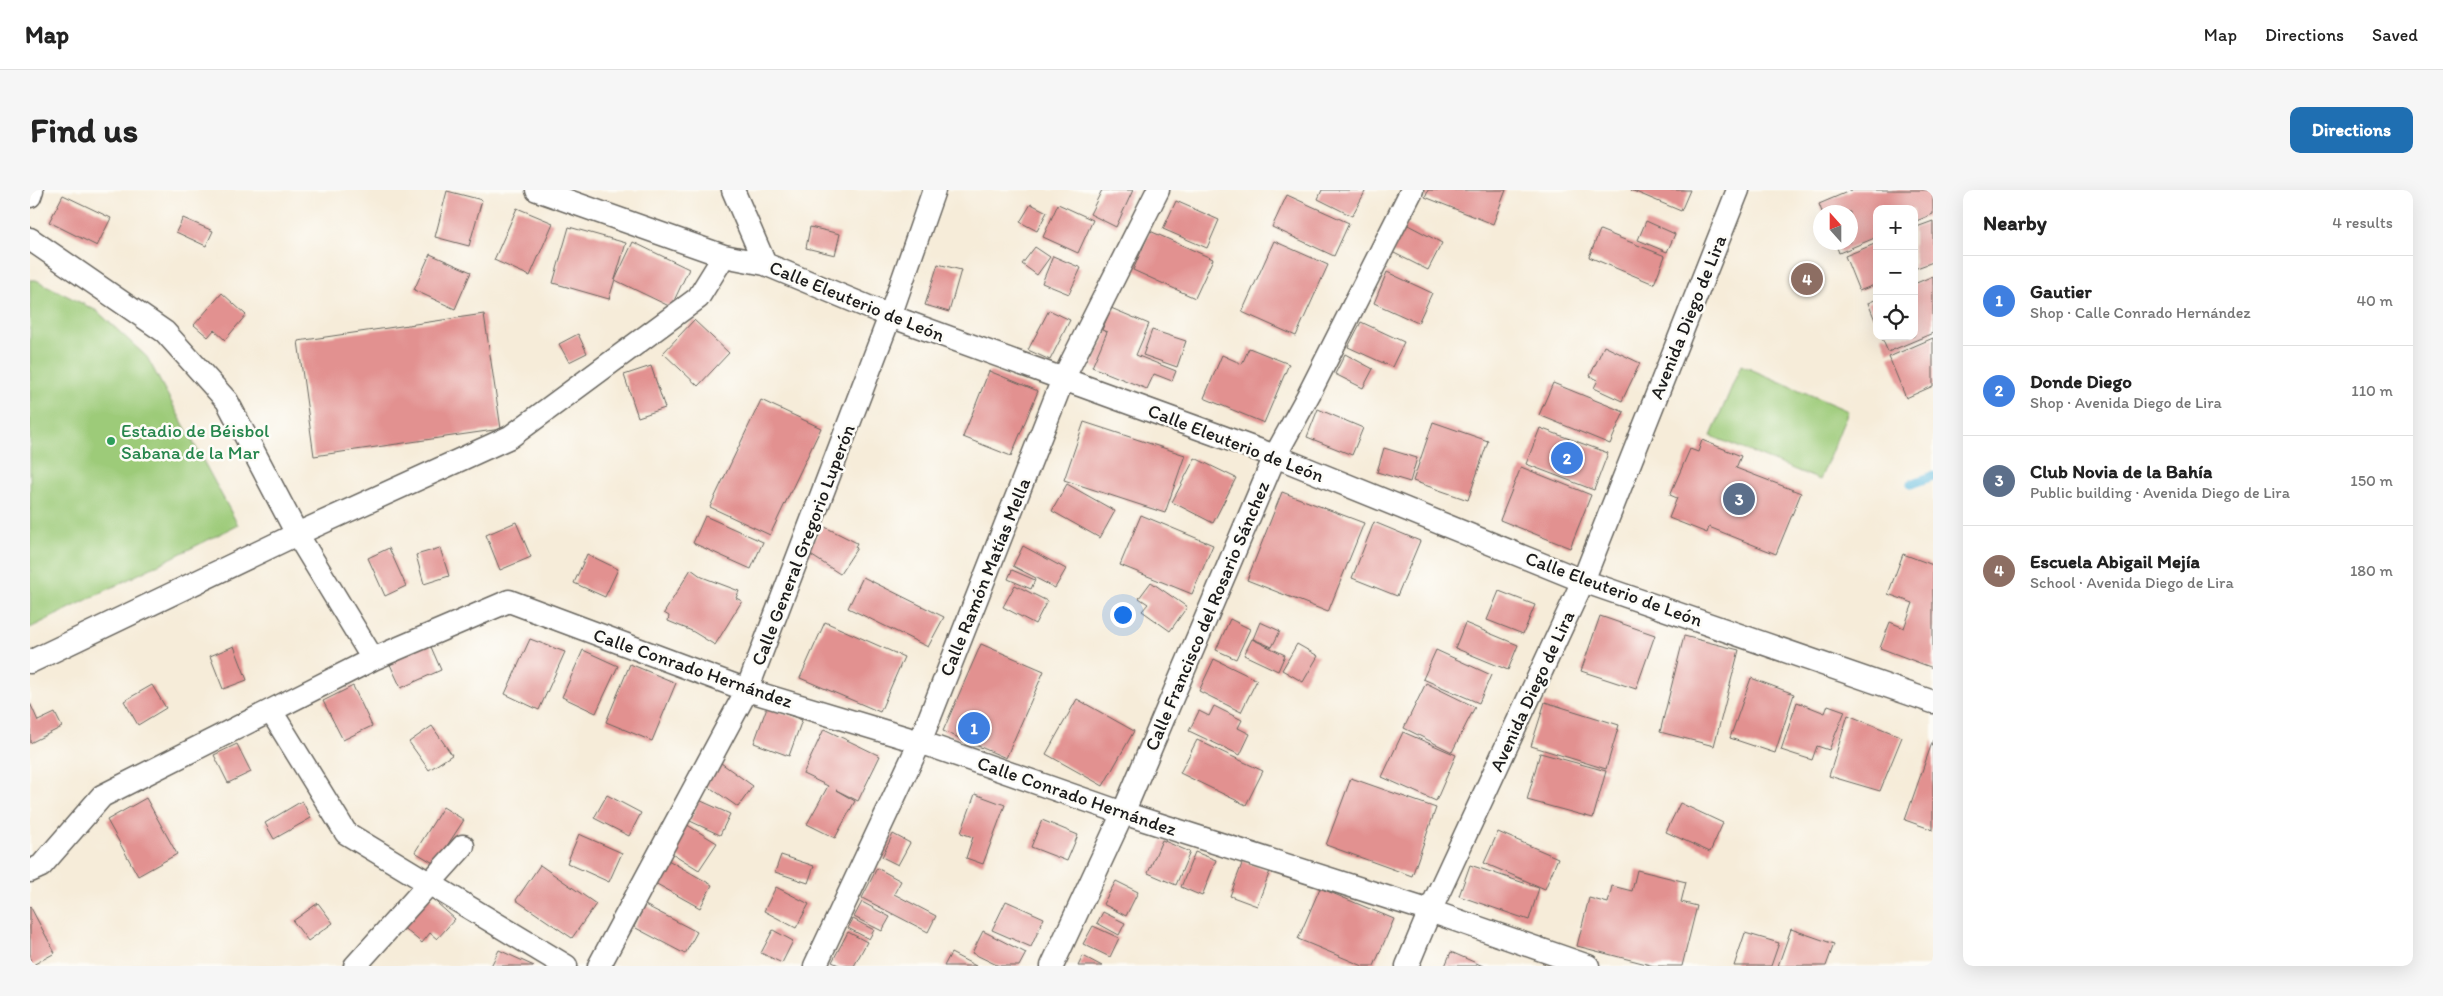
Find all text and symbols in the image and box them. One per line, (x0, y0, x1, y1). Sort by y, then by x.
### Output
text: Map (25, 20, 69, 49)
text: Map (2204, 24, 2237, 46)
text: Directions (2265, 24, 2344, 46)
text: Saved (2372, 24, 2418, 46)
button: Directions (2290, 107, 2413, 153)
text: Find us (30, 109, 138, 151)
north arrow (1813, 205, 1858, 250)
map controls (1873, 205, 1918, 340)
button: + (1873, 205, 1918, 250)
text: Nearby (1983, 210, 2047, 235)
text: 4 results (2332, 213, 2393, 232)
street label: Avenida Diego de Lira (1645, 232, 1731, 402)
button: − (1873, 250, 1918, 295)
street label: Calle Eleuterio de León (766, 255, 948, 347)
pin: 4 (1791, 260, 1823, 298)
text: Gautier (2030, 280, 2092, 303)
text: 1 (1995, 291, 2003, 310)
text: 40 m (2356, 291, 2393, 310)
button: locate (1873, 295, 1918, 340)
text: Shop · Calle Conrado Hernández (2030, 303, 2251, 322)
text: Donde Diego (2030, 370, 2132, 393)
text: 2 (1995, 381, 2003, 400)
text: 110 m (2351, 381, 2393, 400)
text: Shop · Avenida Diego de Lira (2030, 393, 2222, 412)
street label: Calle Eleuterio de León (1145, 399, 1328, 487)
place label: Estadio de Béisbol Sabana de la Mar (121, 419, 270, 464)
street label: Calle General Gregorio Luperón (746, 421, 860, 669)
marker: Estadio de Béisbol Sabana de la Mar (105, 435, 117, 447)
pin: 2 (1551, 439, 1583, 477)
text: Club Novia de la Bahía (2030, 460, 2212, 483)
text: 3 (1995, 471, 2003, 490)
text: 150 m (2350, 471, 2393, 490)
street label: Calle Ramón Matías Mella (935, 474, 1035, 680)
street label: Calle Francisco del Rosario Sánchez (1140, 478, 1274, 754)
pin: 3 (1723, 480, 1755, 518)
text: Public building · Avenida Diego de Lira (2030, 483, 2290, 502)
street label: Calle Eleuterio de León (1522, 546, 1706, 632)
text: Escuela Abigail Mejía (2030, 550, 2200, 573)
text: 4 (1994, 561, 2004, 580)
text: 180 m (2350, 561, 2393, 580)
text: School · Avenida Diego de Lira (2030, 573, 2234, 592)
your location (1110, 602, 1136, 628)
street label: Avenida Diego de Lira (1485, 607, 1579, 775)
street label: Calle Conrado Hernández (590, 623, 796, 713)
pin: 1 (958, 709, 990, 747)
street label: Calle Conrado Hernández (974, 751, 1180, 841)

